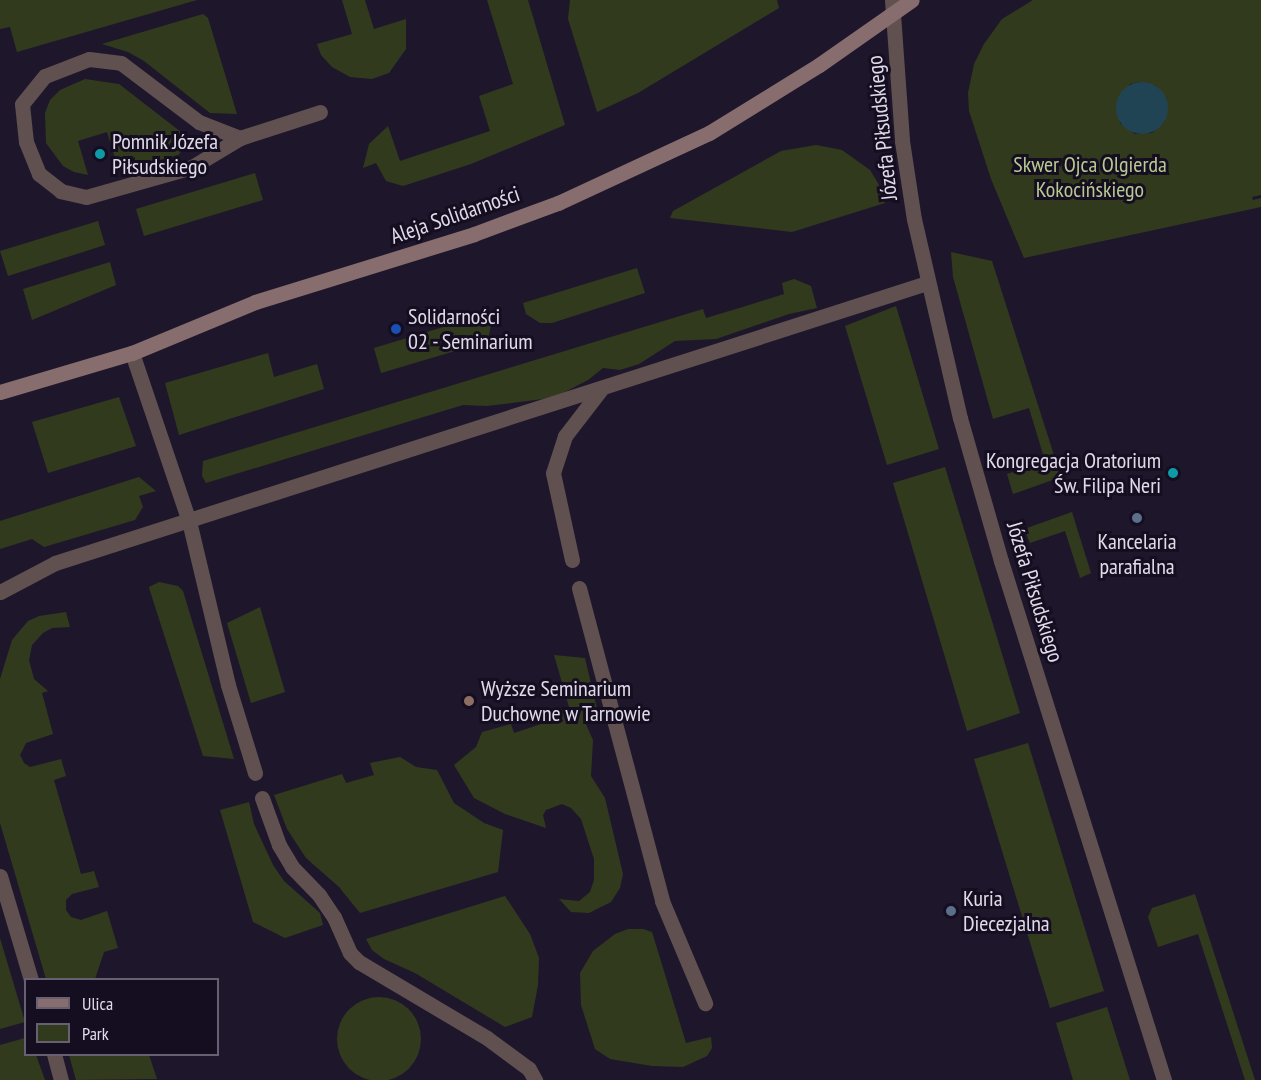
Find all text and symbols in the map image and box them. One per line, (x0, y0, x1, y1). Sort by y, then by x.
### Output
street label: Józefa Piłsudskiego (861, 54, 903, 202)
place label: Pomnik Józefa Piłsudskiego (112, 128, 218, 180)
marker: Pomnik Józefa Piłsudskiego (93, 147, 107, 161)
park label: Skwer Ojca Olgierda Kokocińskiego (1013, 151, 1167, 202)
street label: Aleja Solidarności (387, 181, 523, 249)
place label: Solidarności 02 - Seminarium (408, 303, 534, 354)
marker: Solidarności 02 - Seminarium (389, 322, 403, 336)
place label: Kongregacja Oratorium Św. Filipa Neri (986, 447, 1161, 499)
marker: Kongregacja Oratorium Św. Filipa Neri (1166, 466, 1180, 480)
marker: Kancelaria parafialna (1130, 511, 1144, 525)
street label: Józefa Piłsudskiego (1001, 519, 1069, 665)
place label: Kancelaria parafialna (1098, 528, 1176, 580)
place label: Wyższe Seminarium Duchowne w Tarnowie (481, 675, 652, 726)
marker: Wyższe Seminarium Duchowne w Tarnowie (462, 694, 476, 708)
place label: Kuria Diecezjalna (963, 885, 1050, 936)
marker: Kuria Diecezjalna (944, 904, 958, 918)
legend (24, 978, 219, 1056)
text: Ulica (82, 992, 113, 1015)
text: Park (82, 1022, 109, 1045)

